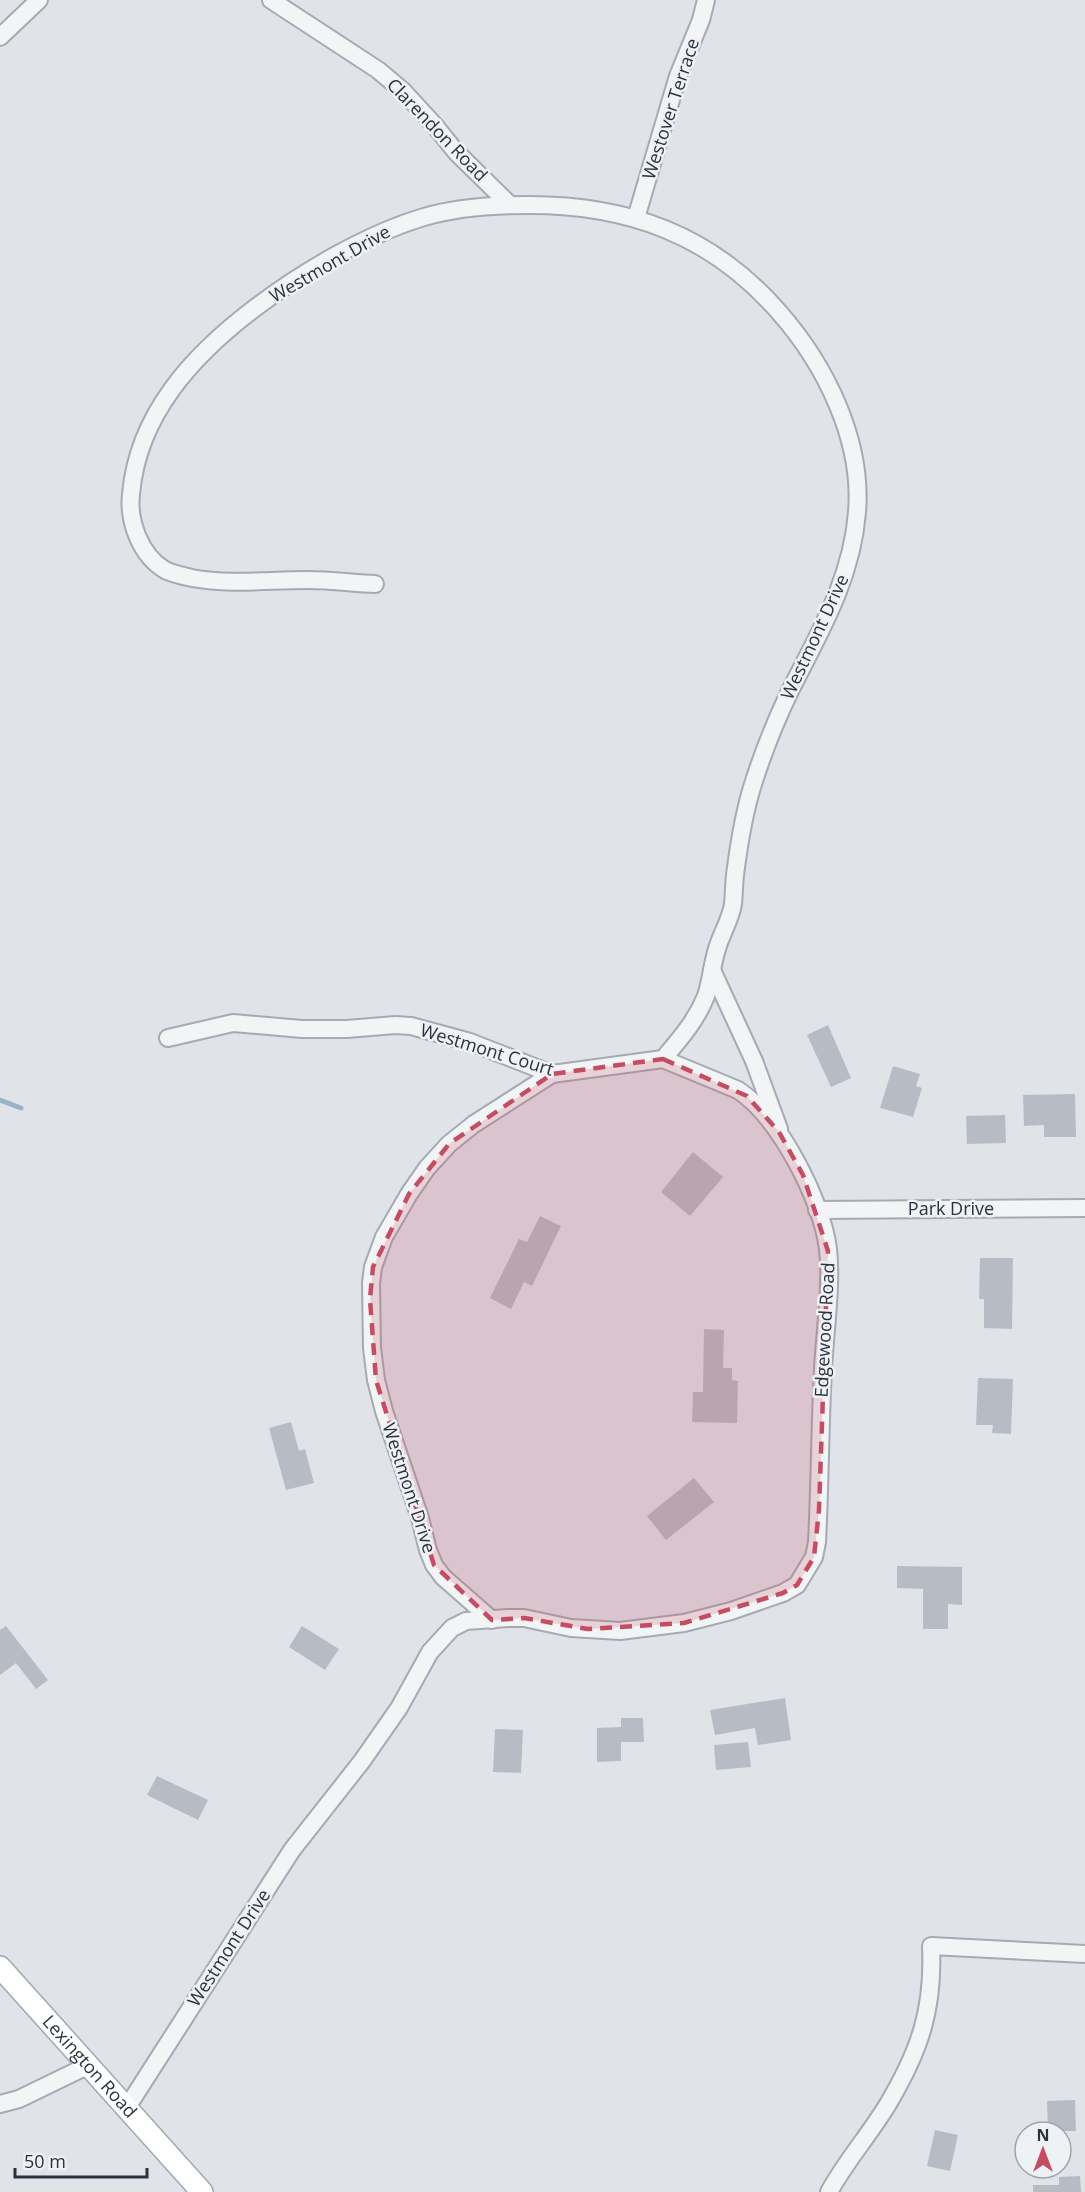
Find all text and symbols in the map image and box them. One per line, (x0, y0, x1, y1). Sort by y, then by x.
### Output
street label: Westover Terrace (636, 35, 704, 182)
street label: Clarendon Road (382, 72, 493, 186)
street label: Westmont Drive (265, 219, 394, 307)
street label: Westmont Drive (775, 570, 854, 703)
street label: Westmont Court (418, 1017, 557, 1081)
street label: Park Drive (908, 1196, 994, 1220)
street label: Edgewood Road (808, 1262, 840, 1398)
street label: Westmont Drive (378, 1420, 442, 1556)
street label: Westmont Drive (181, 1884, 275, 2011)
street label: Lexington Road (38, 2010, 143, 2123)
north arrow (1013, 2120, 1073, 2180)
text: N (1036, 2124, 1050, 2146)
scale bar (15, 2141, 147, 2179)
text: 50 m (24, 2149, 66, 2173)

